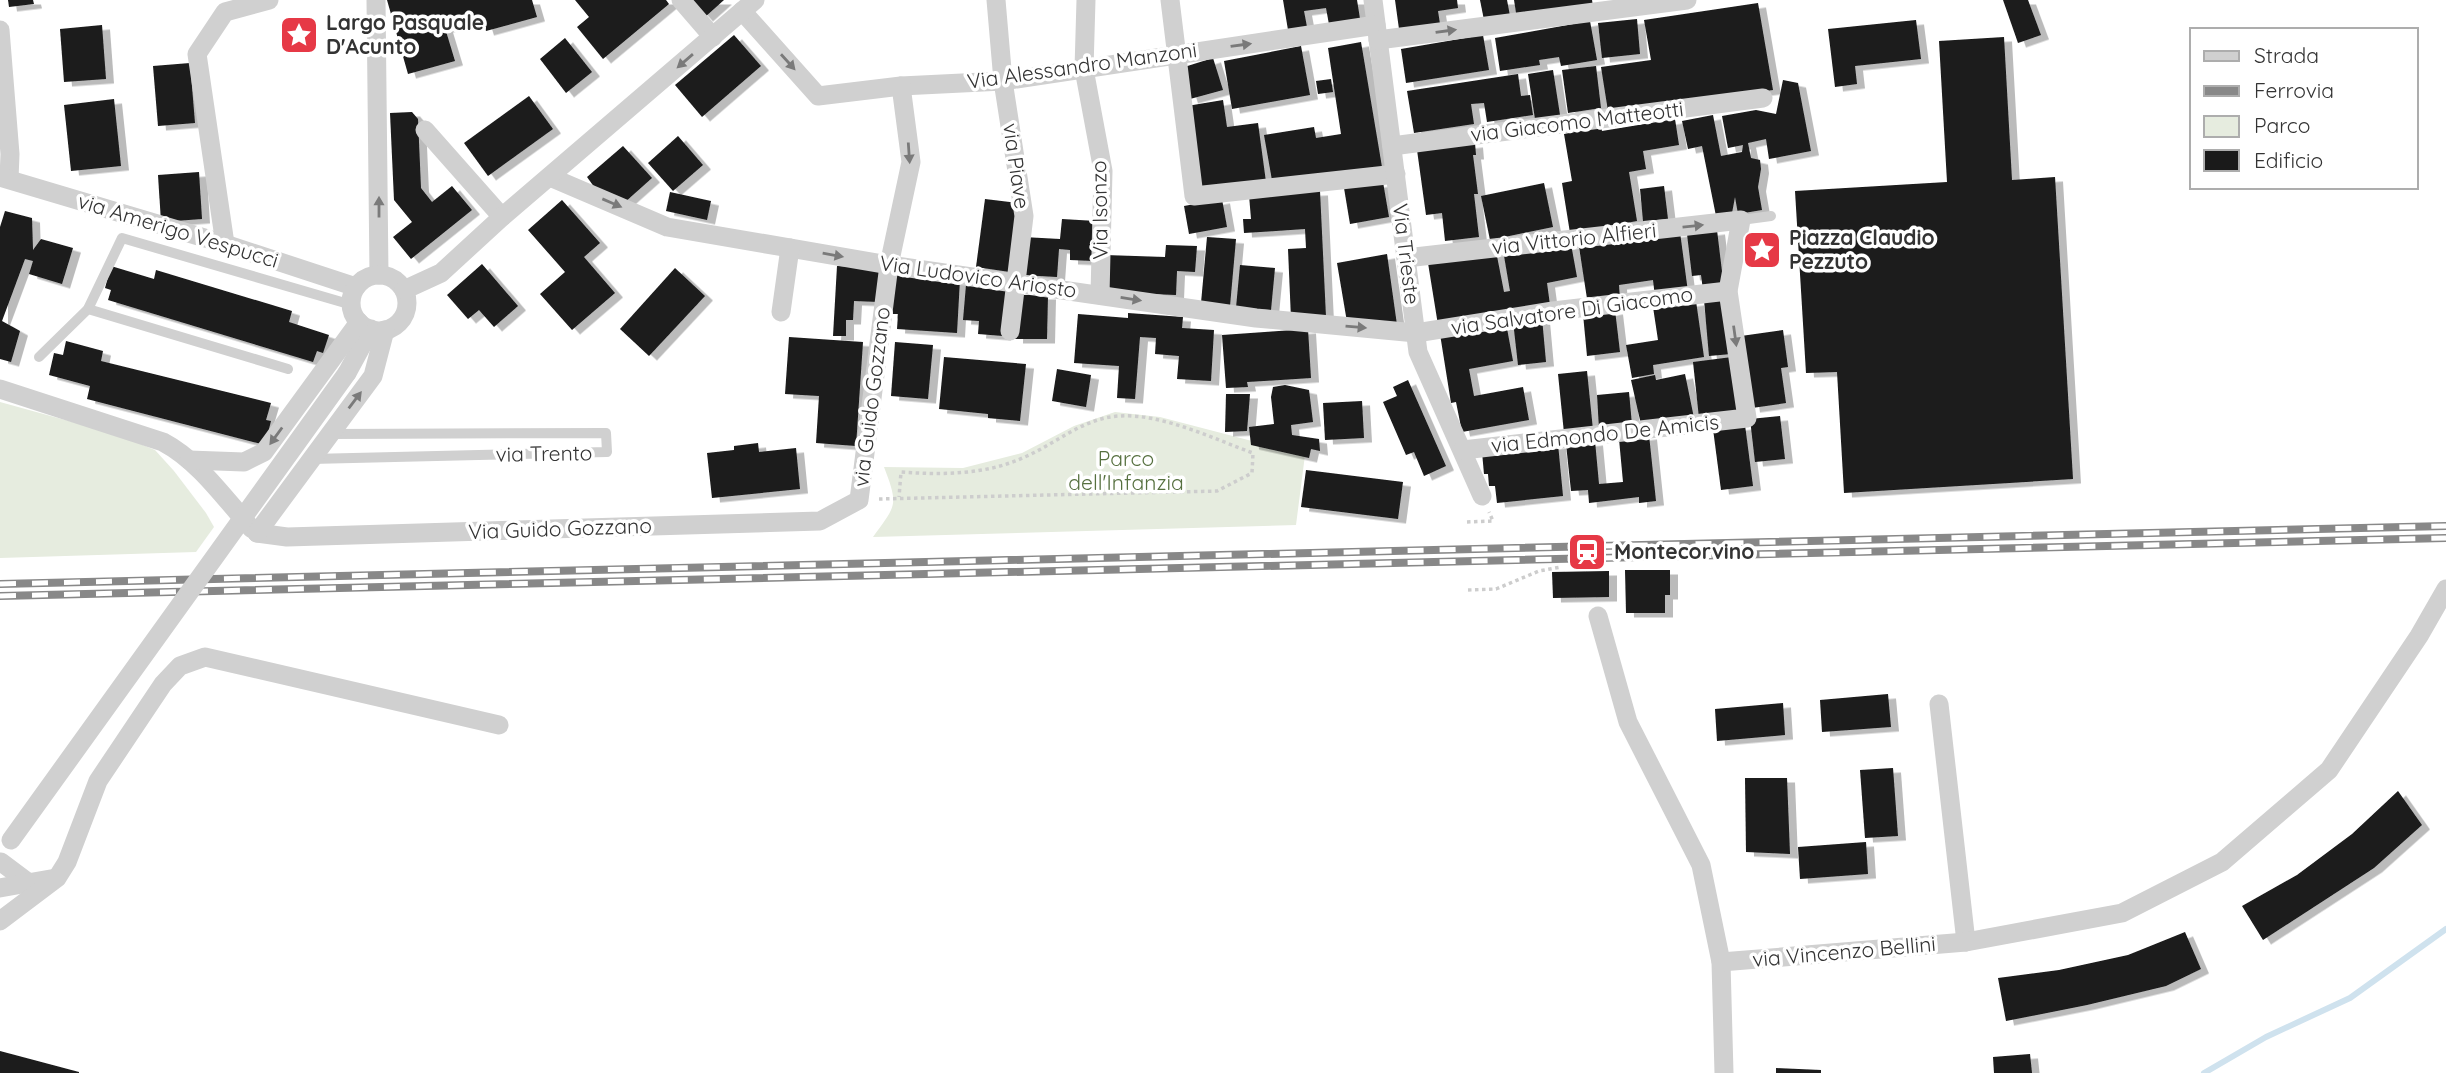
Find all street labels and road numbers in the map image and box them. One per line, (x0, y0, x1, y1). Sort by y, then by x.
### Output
street label: Via Alessandro Manzoni (965, 36, 1198, 94)
street label: via Giacomo Matteotti (1469, 95, 1685, 147)
street label: via Piave (998, 121, 1036, 210)
street label: Via Isonzo (1085, 160, 1113, 260)
street label: via Amerigo Vespucci (75, 187, 282, 273)
street label: Via Trieste (1388, 202, 1426, 306)
street label: via Vittorio Alfieri (1490, 216, 1657, 260)
street label: Via Ludovico Ariosto (878, 249, 1078, 303)
street label: via Salvatore Di Giacomo (1449, 280, 1695, 340)
street label: via Guido Gozzano (847, 305, 895, 488)
street label: via Edmondo De Amicis (1490, 408, 1720, 458)
street label: via Trento (495, 439, 593, 467)
street label: Via Guido Gozzano (468, 512, 652, 544)
street label: via Vincenzo Bellini (1751, 930, 1937, 972)

